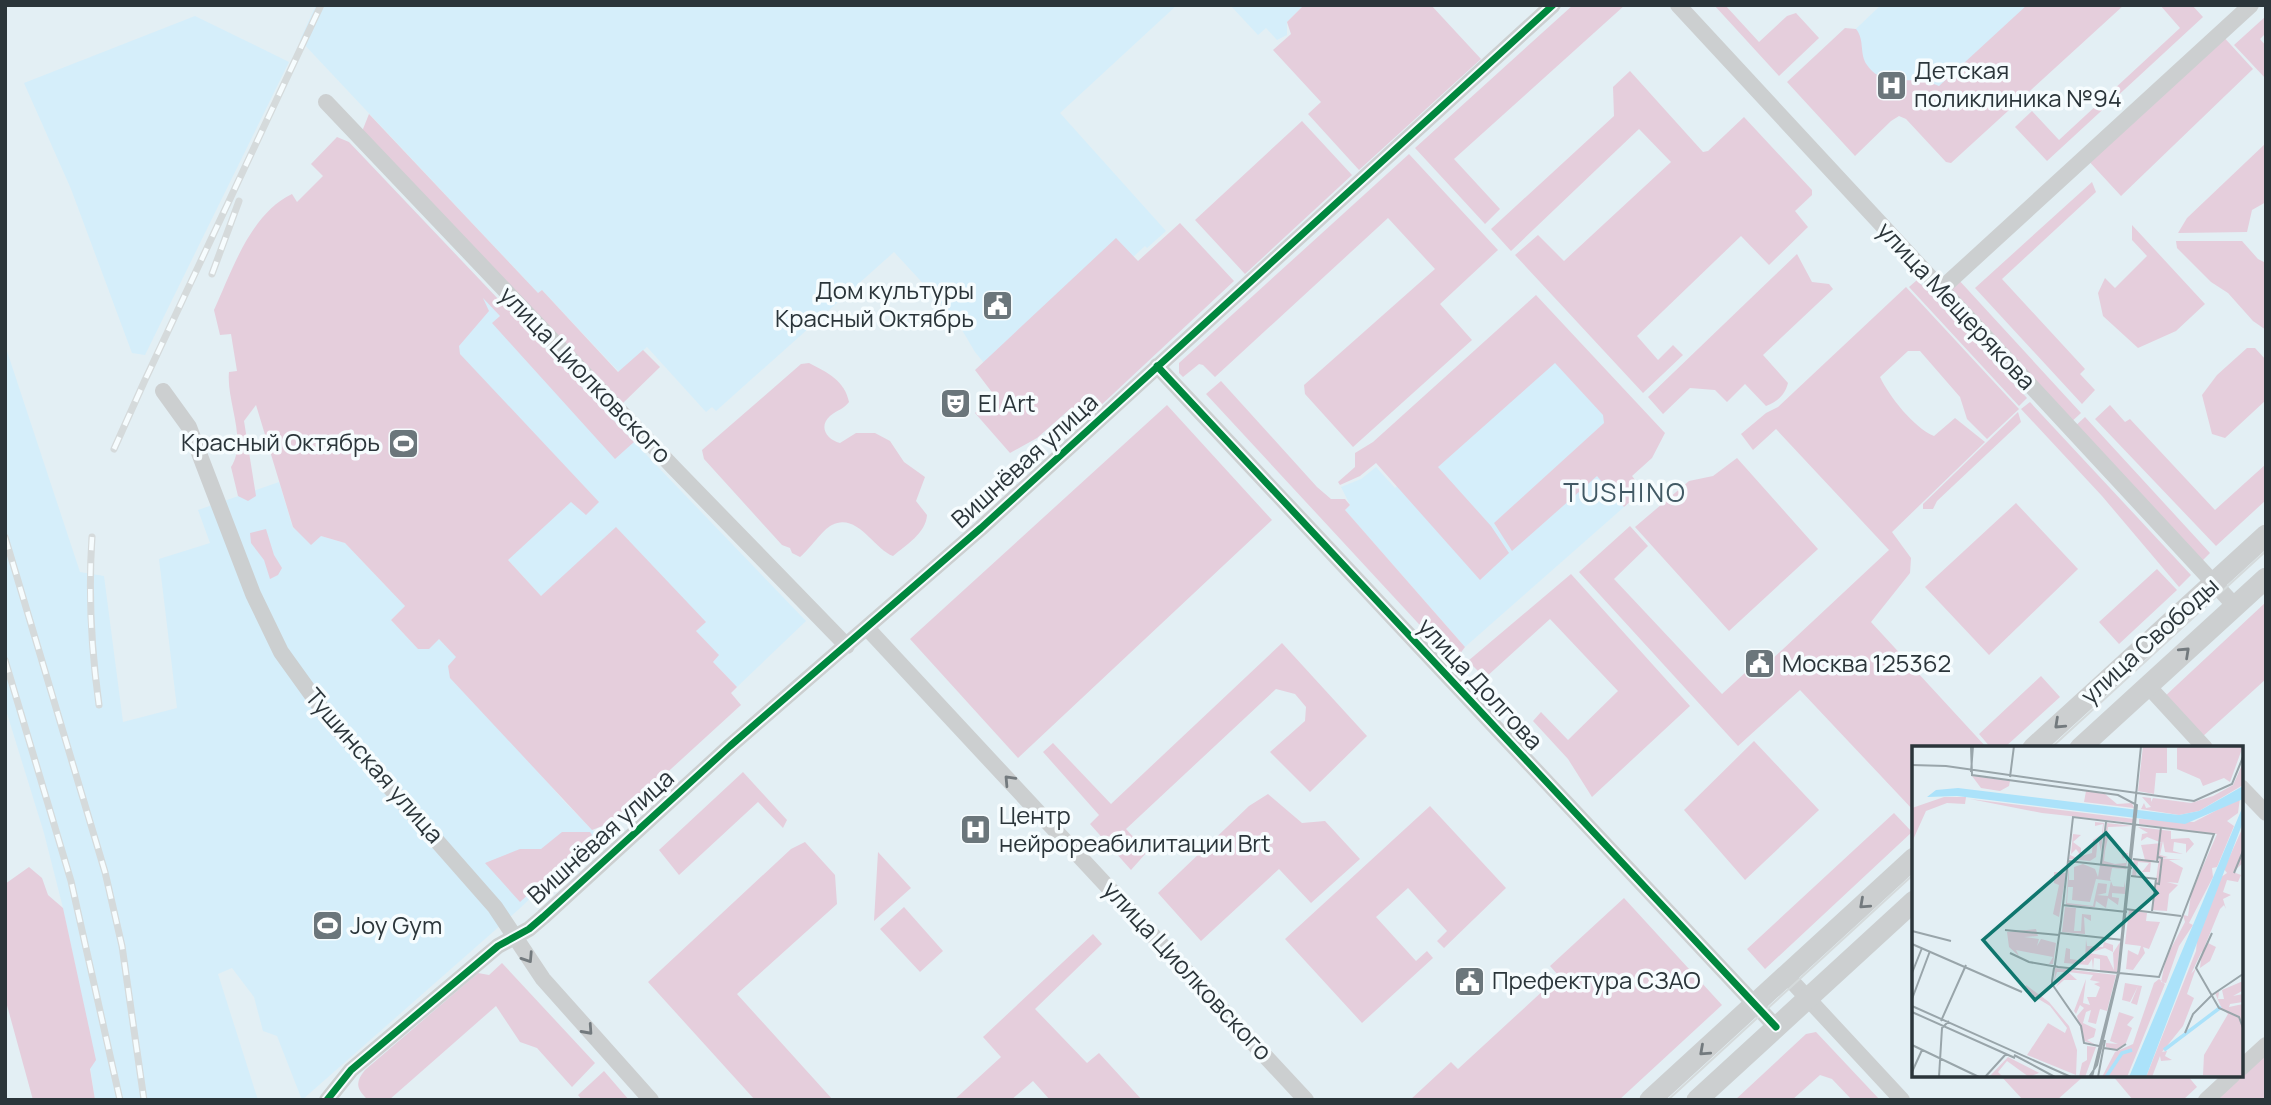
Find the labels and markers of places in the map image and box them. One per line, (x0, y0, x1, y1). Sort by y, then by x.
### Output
place label: Детская поликлиника №94 (1914, 53, 2122, 114)
hospital icon: Детская поликлиника №94 (1874, 68, 1908, 102)
place label: Дом культуры Красный Октябрь (775, 273, 974, 334)
public building icon: Дом культуры Красный Октябрь (980, 288, 1014, 322)
place label: El Art (978, 386, 1036, 419)
theatre icon: El Art (938, 387, 972, 421)
place label: Красный Октябрь (181, 425, 380, 458)
sports icon: Красный Октябрь (386, 426, 420, 460)
place label: Москва 125362 (1782, 646, 1951, 679)
public building icon: Москва 125362 (1742, 647, 1776, 681)
place label: Центр нейрореабилитации Brt (999, 798, 1271, 859)
hospital icon: Центр нейрореабилитации Brt (959, 813, 993, 847)
place label: Joy Gym (350, 908, 442, 941)
sports icon: Joy Gym (310, 909, 344, 943)
place label: Префектура СЗАО (1492, 963, 1701, 996)
public building icon: Префектура СЗАО (1452, 964, 1486, 998)

